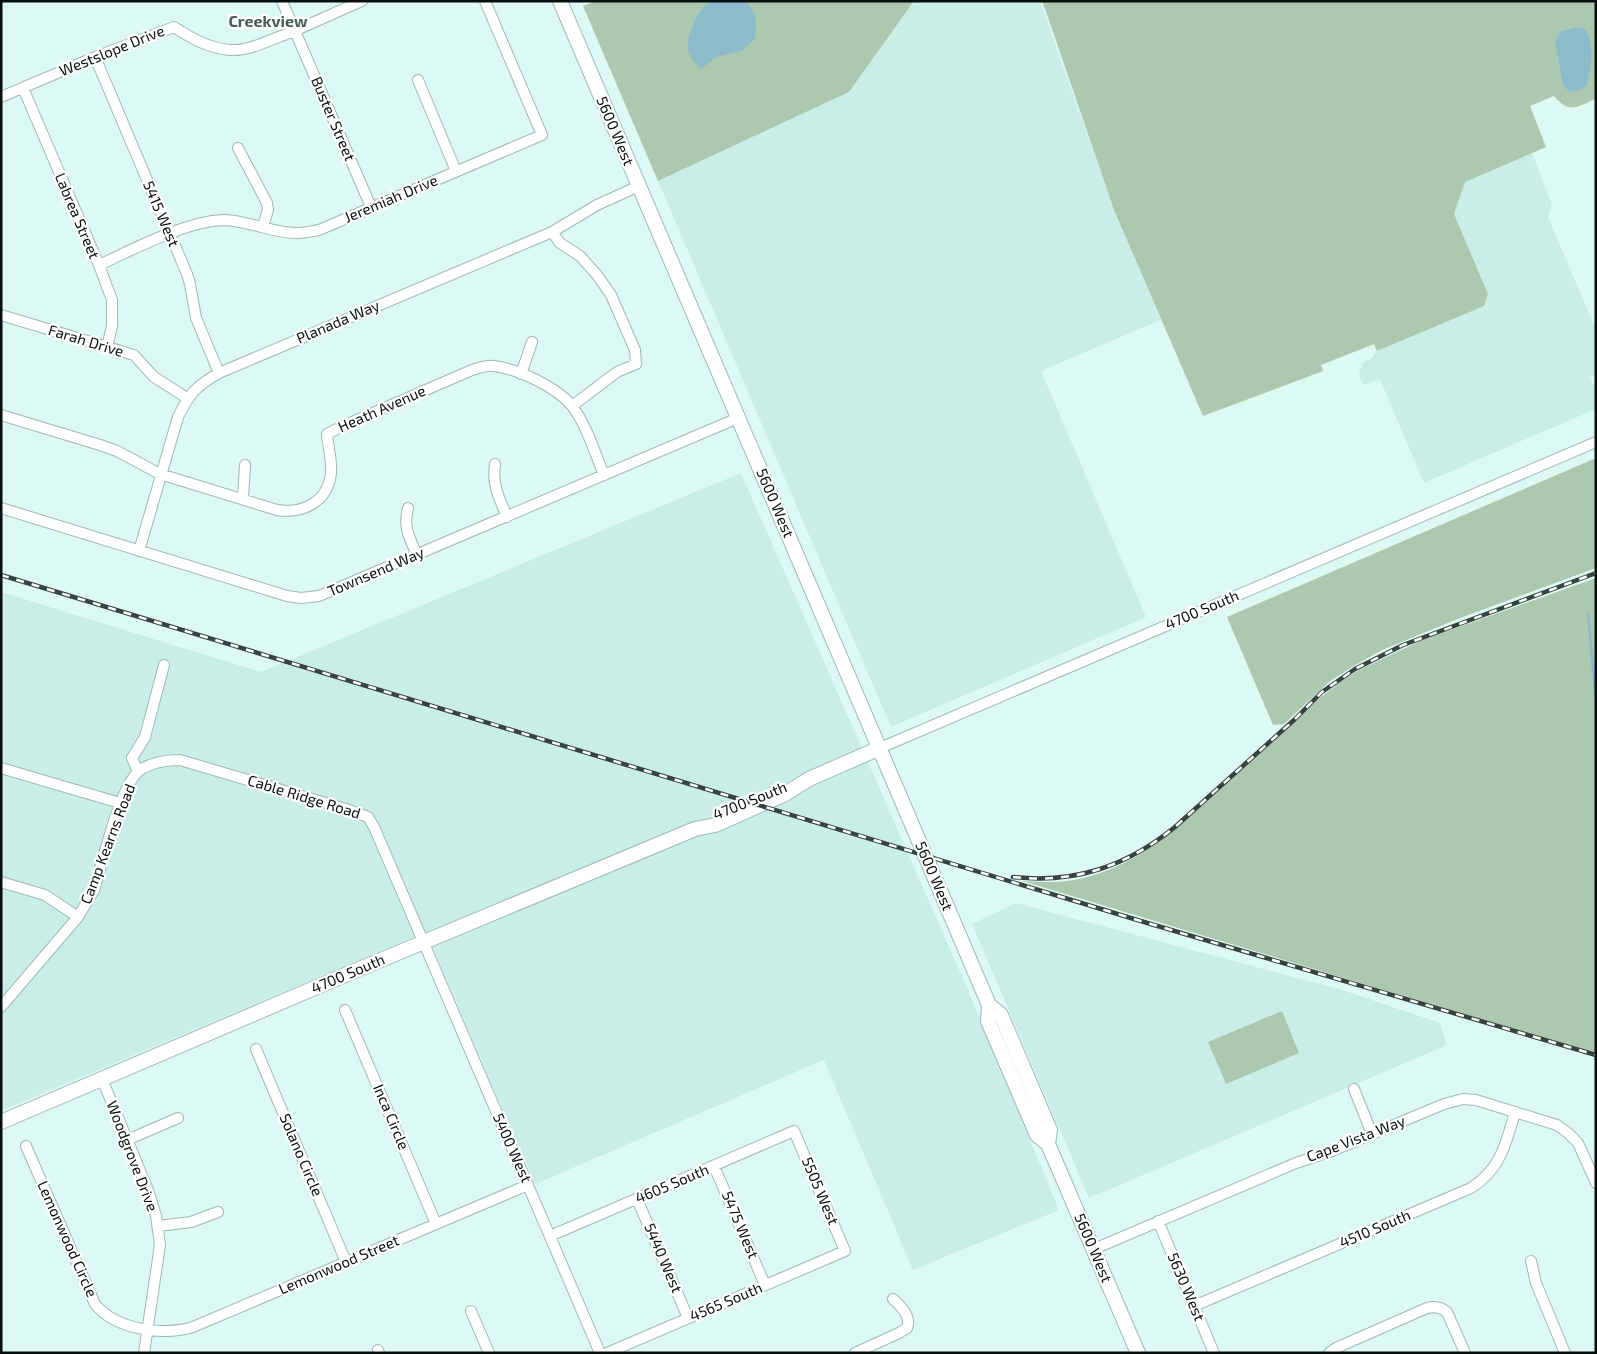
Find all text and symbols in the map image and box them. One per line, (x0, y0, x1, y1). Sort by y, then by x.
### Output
district label: Creekview (228, 11, 308, 30)
street label: Westslope Drive (56, 21, 167, 79)
street label: Buster Street (308, 74, 360, 164)
street label: 5600 West (593, 93, 639, 168)
street label: Labrea Street (52, 170, 104, 262)
street label: Jeremiah Drive (341, 170, 440, 226)
street label: 5415 West (140, 178, 184, 249)
street label: Planada Way (293, 295, 382, 347)
street label: Farah Drive (46, 320, 126, 360)
street label: Heath Avenue (335, 381, 428, 435)
street label: 5600 West (753, 465, 799, 540)
street label: Townsend Way (325, 543, 427, 599)
street label: 4700 South (1162, 586, 1241, 633)
street label: Cable Ridge Road (246, 770, 363, 822)
street label: 4700 South (710, 777, 789, 823)
street label: Camp Kearns Road (76, 781, 138, 906)
street label: 5600 West (912, 838, 958, 913)
street label: 4700 South (308, 950, 387, 997)
street label: Inca Circle (370, 1081, 414, 1152)
street label: Woodgrove Drive (104, 1098, 162, 1214)
street label: 5400 West (490, 1110, 536, 1185)
street label: Solano Circle (276, 1111, 327, 1199)
street label: Cape Vista Way (1304, 1111, 1408, 1165)
street label: 5505 West (799, 1154, 843, 1227)
street label: 4605 South (632, 1160, 711, 1207)
street label: Lemonwood Circle (34, 1178, 102, 1300)
street label: 5475 West (719, 1188, 763, 1261)
street label: 4510 South (1336, 1205, 1413, 1251)
street label: 5600 West (1071, 1210, 1117, 1285)
street label: 5440 West (641, 1220, 687, 1295)
street label: Lemonwood Street (276, 1230, 402, 1298)
street label: 5630 West (1164, 1250, 1209, 1324)
street label: 4565 South (687, 1278, 765, 1324)

